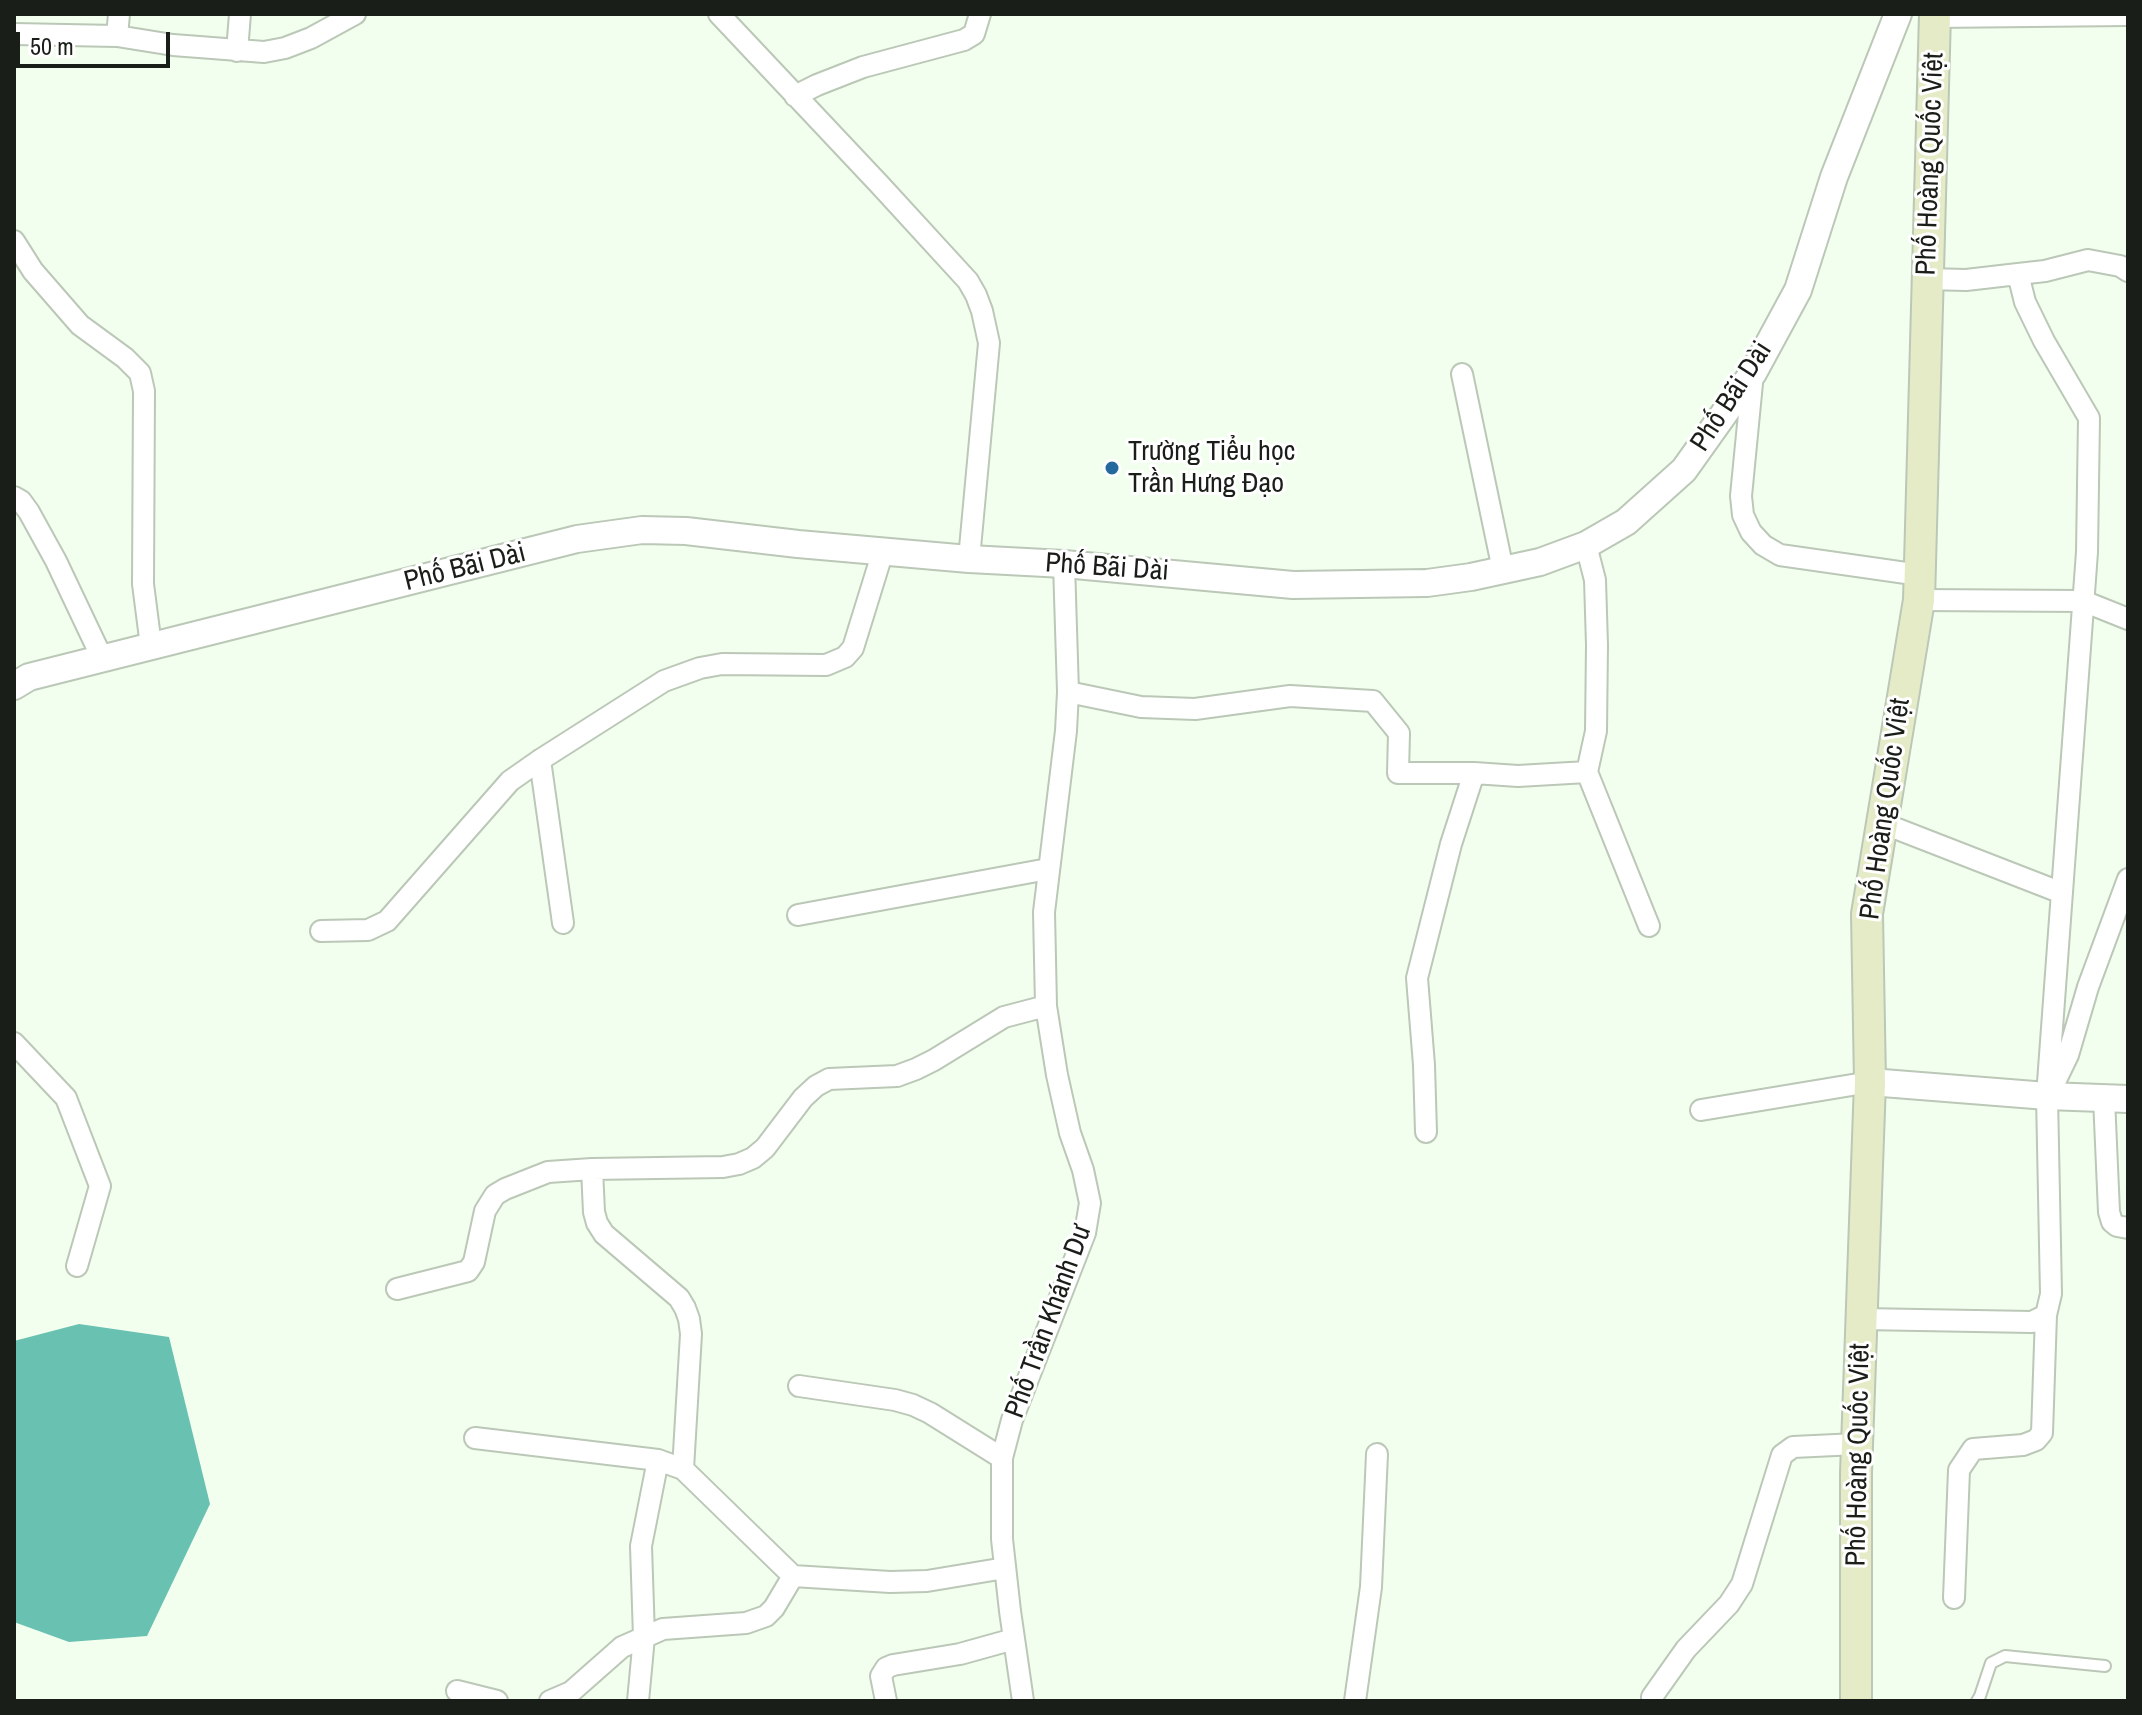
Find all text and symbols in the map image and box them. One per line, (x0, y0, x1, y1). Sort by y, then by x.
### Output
scale bar (20, 16, 174, 66)
text: 50 m (30, 30, 74, 62)
street label: Phố Hoàng Quốc Việt (1910, 52, 1952, 276)
street label: Phố Bãi Dài (1684, 336, 1780, 458)
place label: Trường Tiểu học Trần Hưng Đạo (1128, 435, 1295, 501)
marker: Trường Tiểu học Trần Hưng Đạo (1103, 459, 1121, 477)
street label: Phố Bãi Dài (401, 537, 529, 599)
street label: Phố Bãi Dài (1044, 547, 1170, 589)
street label: Phố Hoàng Quốc Việt (1854, 696, 1918, 922)
street label: Phố Trần Khánh Dư (999, 1221, 1099, 1423)
street label: Phố Hoàng Quốc Việt (1840, 1343, 1878, 1567)

